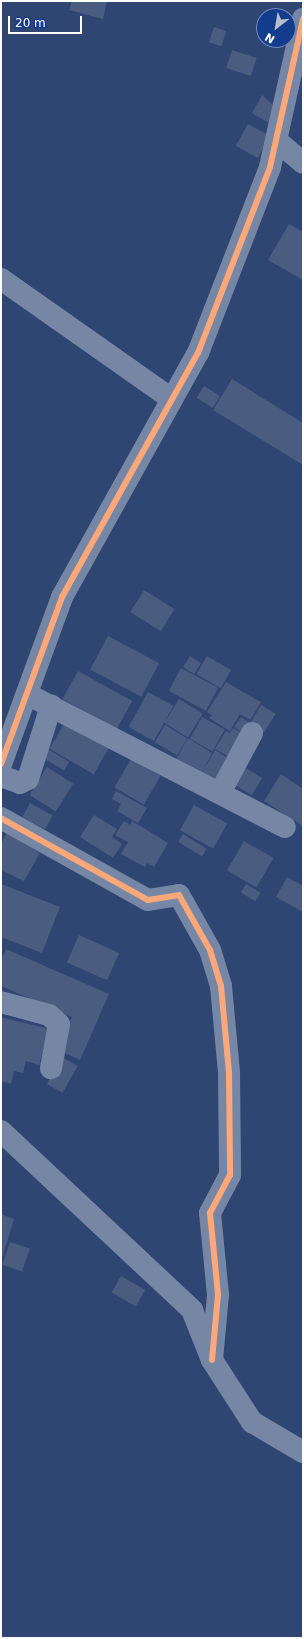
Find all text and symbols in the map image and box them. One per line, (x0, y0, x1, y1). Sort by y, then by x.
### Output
scale bar (10, 8, 84, 34)
north arrow (256, 8, 296, 48)
text: 20 m (15, 16, 46, 30)
text: N (263, 30, 277, 46)

